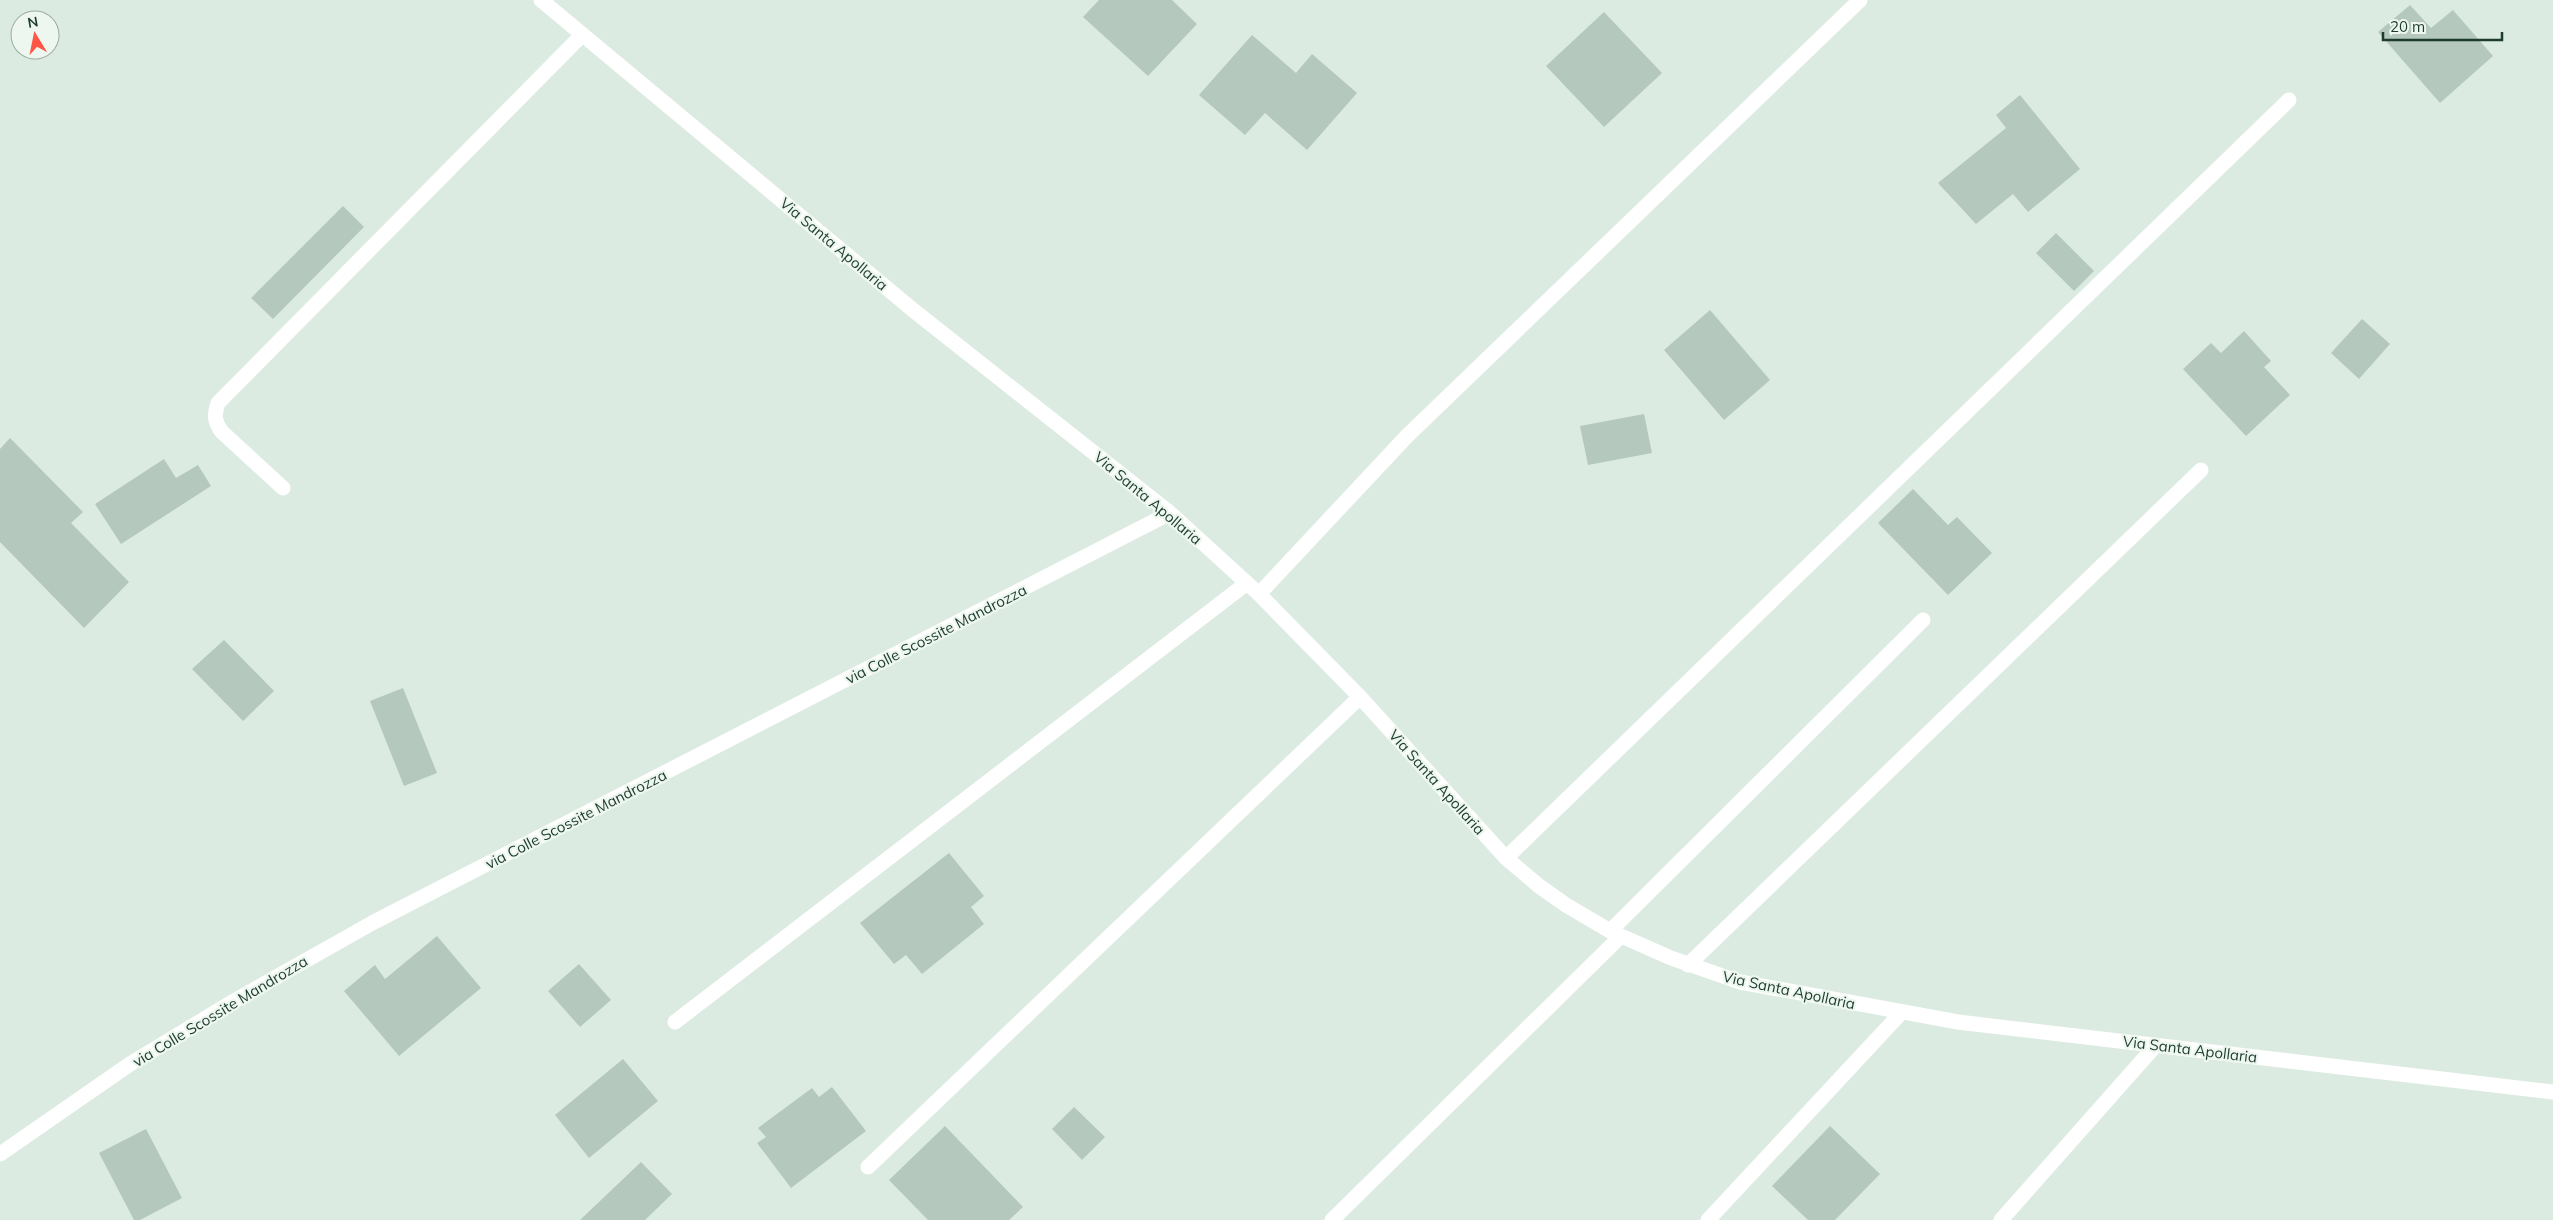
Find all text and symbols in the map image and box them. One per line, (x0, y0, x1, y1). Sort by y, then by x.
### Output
north arrow (10, 10, 60, 60)
scale bar (2383, 10, 2502, 42)
text: N (26, 12, 40, 32)
text: 20 m (2390, 17, 2425, 36)
street label: Via Santa Apollaria (776, 193, 892, 295)
street label: Via Santa Apollaria (1090, 447, 1206, 549)
street label: via Colle Scossite Mandrozza (842, 580, 1030, 688)
street label: Via Santa Apollaria (1385, 725, 1489, 839)
street label: via Colle Scossite Mandrozza (482, 765, 670, 873)
street label: via Colle Scossite Mandrozza (129, 951, 311, 1071)
street label: Via Santa Apollaria (1721, 967, 1857, 1013)
street label: Via Santa Apollaria (2122, 1031, 2258, 1067)

